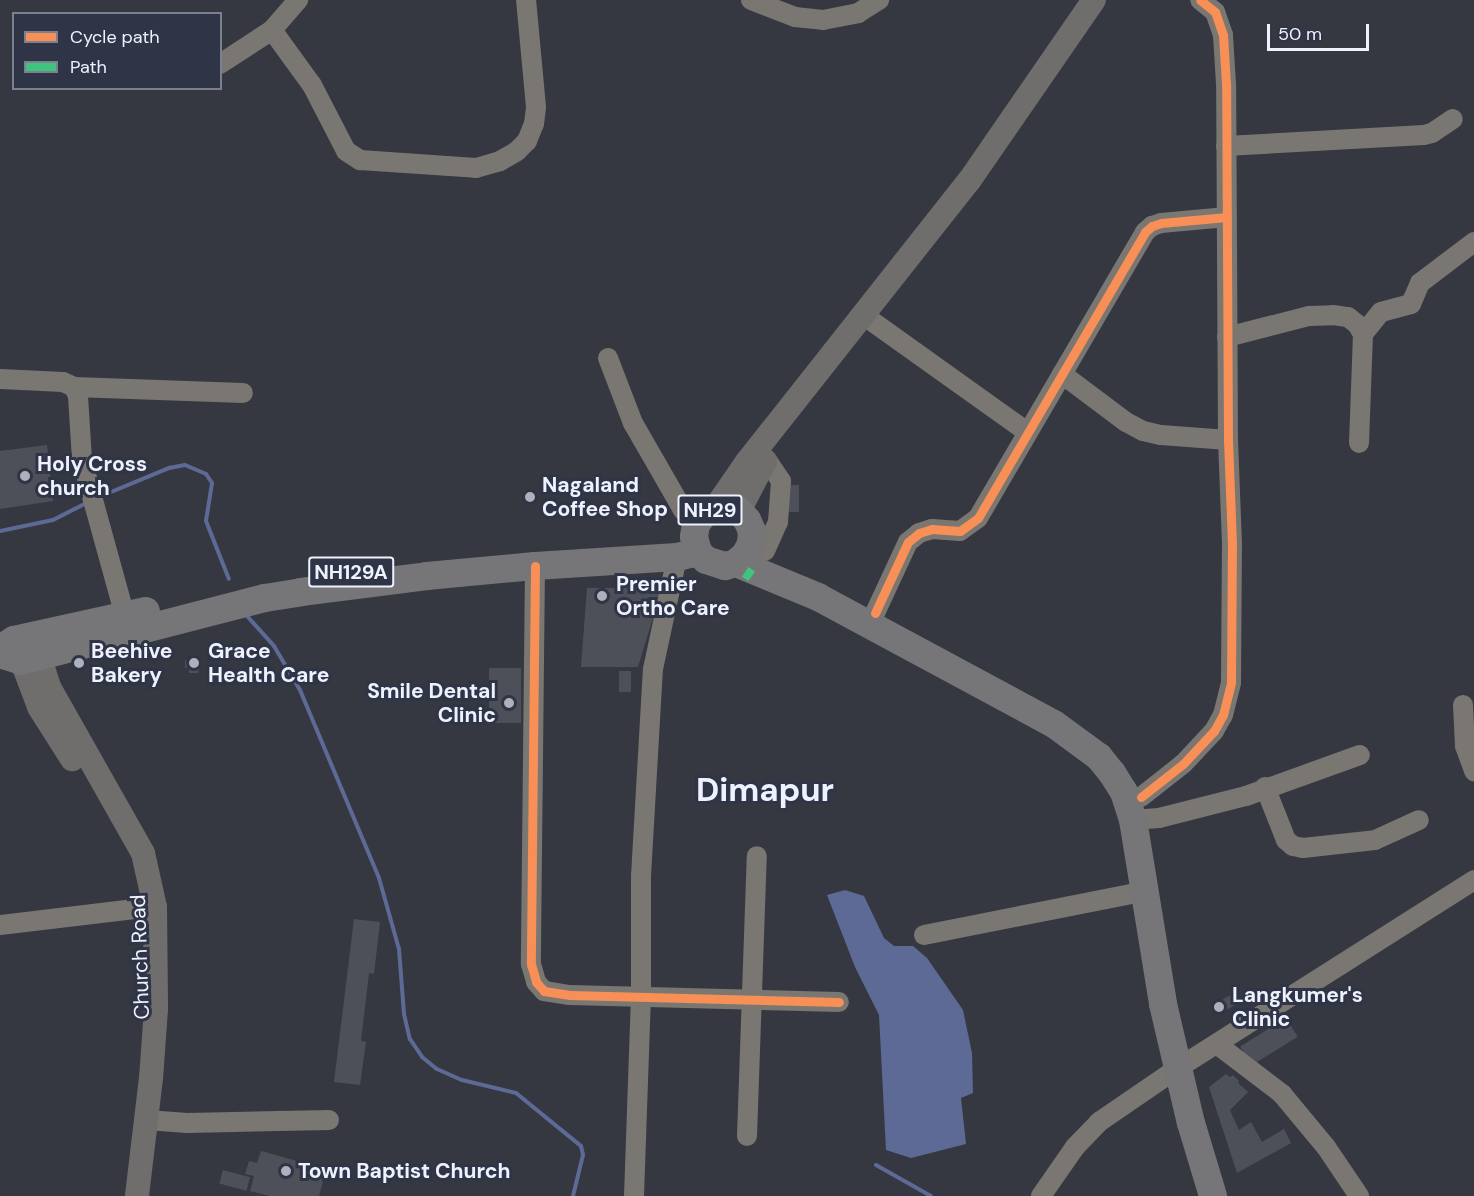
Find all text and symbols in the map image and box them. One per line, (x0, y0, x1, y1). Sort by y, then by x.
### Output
legend (12, 12, 222, 90)
scale bar (1270, 12, 1372, 50)
text: 50 m (1278, 22, 1322, 46)
text: Cycle path (70, 25, 160, 49)
text: Path (70, 55, 107, 79)
place label: Holy Cross church (37, 451, 147, 501)
marker: Holy Cross church (18, 469, 32, 483)
place label: Nagaland Coffee Shop (542, 472, 668, 522)
marker: Nagaland Coffee Shop (523, 490, 537, 504)
road number: NH29 (677, 493, 743, 527)
road number: NH129A (308, 555, 394, 589)
place label: Premier Ortho Care (616, 571, 730, 621)
marker: Premier Ortho Care (593, 587, 611, 605)
place label: Beehive Bakery (91, 638, 172, 688)
place label: Grace Health Care (208, 638, 329, 688)
marker: Grace Health Care (185, 654, 203, 672)
marker: Beehive Bakery (72, 656, 86, 670)
place label: Smile Dental Clinic (367, 678, 496, 728)
marker: Smile Dental Clinic (500, 694, 518, 712)
district label: Dimapur (696, 770, 834, 810)
street label: Church Road (125, 894, 155, 1020)
place label: Langkumer's Clinic (1232, 982, 1363, 1032)
marker: Langkumer's Clinic (1210, 998, 1228, 1016)
place label: Town Baptist Church (298, 1158, 511, 1184)
marker: Town Baptist Church (279, 1164, 293, 1178)

